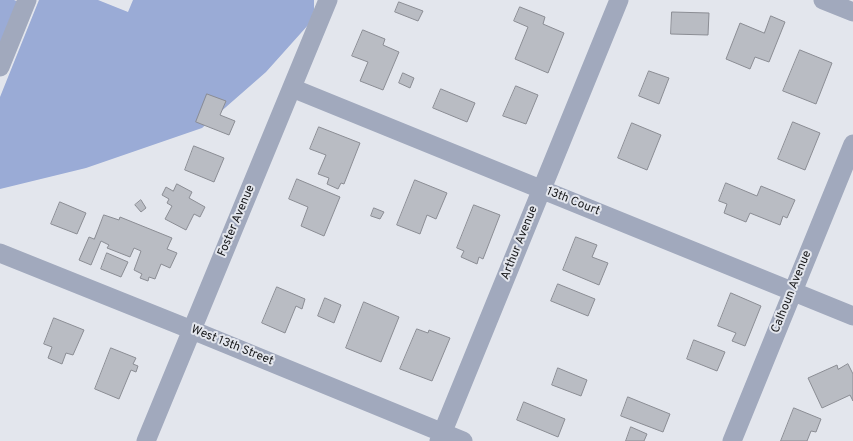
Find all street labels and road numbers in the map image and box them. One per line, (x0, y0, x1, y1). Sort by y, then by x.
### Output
street label: Foster Avenue (215, 183, 259, 259)
street label: 13th Court (544, 185, 602, 219)
street label: Arthur Avenue (499, 204, 541, 282)
street label: Calhoun Avenue (769, 249, 815, 335)
street label: West 13th Street (189, 323, 275, 369)

